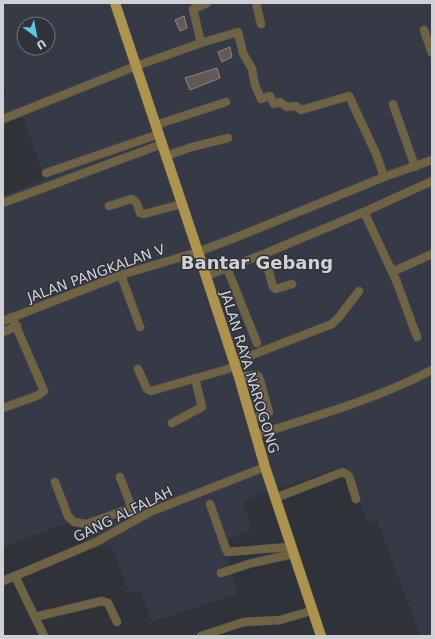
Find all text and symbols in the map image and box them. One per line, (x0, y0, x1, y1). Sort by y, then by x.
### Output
north arrow (16, 16, 56, 56)
text: U (34, 36, 48, 52)
street label: JALAN PANGKALAN V (24, 241, 167, 306)
district label: Bantar Gebang (181, 252, 333, 273)
street label: JALAN RAYA NAROGONG (217, 288, 282, 455)
street label: GANG ALFALAH (71, 483, 175, 545)

